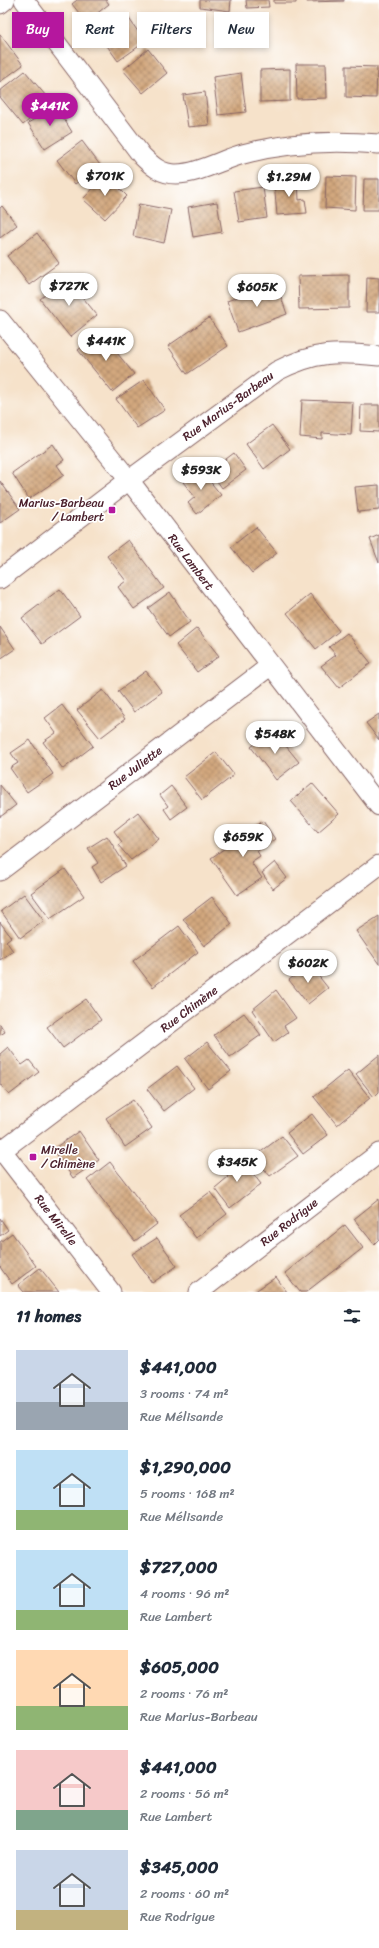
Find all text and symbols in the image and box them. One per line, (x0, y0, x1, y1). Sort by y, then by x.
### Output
chip: Buy (12, 12, 64, 48)
chip: Rent (72, 12, 129, 48)
chip: Filters (137, 12, 206, 48)
chip: New (214, 12, 269, 48)
pin: $441K (22, 93, 78, 127)
text: $441K (31, 94, 69, 117)
pin: $701K (77, 163, 133, 197)
text: $701K (86, 164, 124, 187)
pin: $1.29M (256, 164, 322, 198)
text: $1.29M (267, 165, 311, 188)
pin: $727K (41, 273, 97, 307)
text: $727K (49, 274, 89, 297)
pin: $605K (229, 274, 285, 308)
text: $605K (237, 275, 277, 298)
pin: $441K (78, 328, 134, 362)
text: $441K (87, 329, 125, 352)
street label: Rue Marius-Barbeau (178, 365, 279, 447)
pin: $593K (173, 457, 229, 491)
text: $593K (181, 458, 221, 481)
place label: Marius-Barbeau / Lambert (19, 492, 105, 528)
marker: Marius-Barbeau / Lambert (107, 505, 117, 515)
street label: Rue Lambert (162, 529, 220, 595)
pin: $548K (247, 721, 303, 755)
text: $548K (255, 722, 295, 745)
street label: Rue Juliette (103, 740, 167, 796)
pin: $659K (215, 824, 271, 858)
text: $659K (223, 825, 263, 848)
pin: $602K (280, 950, 336, 984)
text: $602K (288, 951, 328, 974)
street label: Rue Chimène (155, 980, 223, 1038)
place label: Mirelle / Chimène (41, 1139, 95, 1175)
pin: $345K (209, 1149, 265, 1183)
text: $345K (217, 1150, 257, 1173)
marker: Mirelle / Chimène (28, 1152, 38, 1162)
street label: Rue Mirelle (29, 1189, 83, 1251)
street label: Rue Rodrigue (255, 1192, 323, 1252)
text: 11 homes (16, 1301, 81, 1331)
icon: filters (341, 1305, 363, 1327)
text: $441,000 (140, 1352, 217, 1382)
icon: home (48, 1366, 96, 1414)
text: 3 rooms · 74 m² (140, 1382, 229, 1405)
text: Rue Mélisande (140, 1405, 223, 1428)
text: $1,290,000 (140, 1452, 231, 1482)
icon: home (48, 1466, 96, 1514)
text: 5 rooms · 168 m² (140, 1482, 235, 1505)
text: Rue Mélisande (140, 1505, 223, 1528)
text: $727,000 (140, 1552, 217, 1582)
icon: home (48, 1566, 96, 1614)
text: 4 rooms · 96 m² (140, 1582, 229, 1605)
text: Rue Lambert (140, 1605, 212, 1628)
text: $605,000 (140, 1652, 219, 1682)
icon: home (48, 1666, 96, 1714)
text: 2 rooms · 76 m² (140, 1682, 228, 1705)
text: Rue Marius-Barbeau (140, 1705, 258, 1728)
text: $441,000 (140, 1752, 217, 1782)
icon: home (48, 1766, 96, 1814)
text: 2 rooms · 56 m² (140, 1782, 229, 1805)
text: Rue Lambert (140, 1805, 212, 1828)
text: $345,000 (140, 1852, 219, 1882)
icon: home (48, 1866, 96, 1914)
text: 2 rooms · 60 m² (140, 1882, 229, 1905)
text: Rue Rodrigue (140, 1905, 215, 1928)

